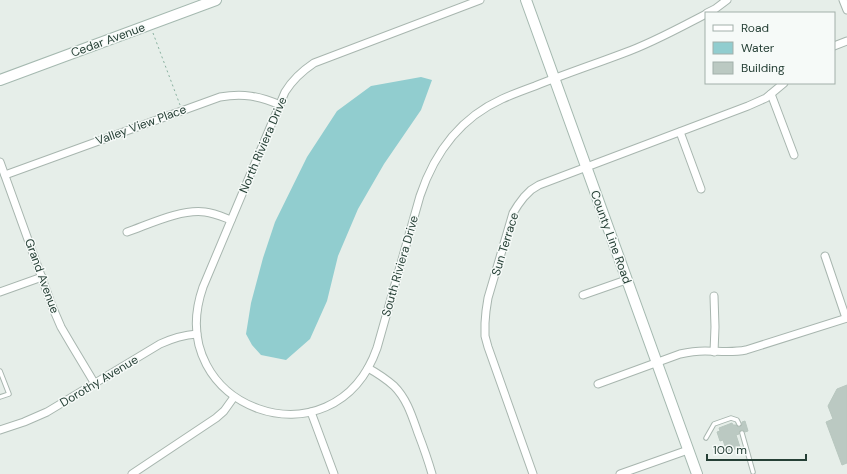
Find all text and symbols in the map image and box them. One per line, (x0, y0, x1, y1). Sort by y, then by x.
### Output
legend (705, 12, 835, 84)
street label: Cedar Avenue (69, 19, 147, 61)
text: Road (741, 20, 769, 36)
text: Water (741, 40, 775, 56)
text: Building (741, 60, 785, 76)
street label: North Riviera Drive (235, 94, 291, 196)
street label: Valley View Place (93, 101, 189, 149)
street label: County Line Road (587, 188, 635, 286)
street label: Sun Terrace (488, 210, 522, 278)
street label: South Riviera Drive (378, 213, 422, 318)
street label: Grand Avenue (21, 236, 63, 316)
street label: Dorothy Avenue (57, 351, 141, 411)
scale bar (707, 436, 806, 462)
text: 100 m (713, 442, 747, 458)

